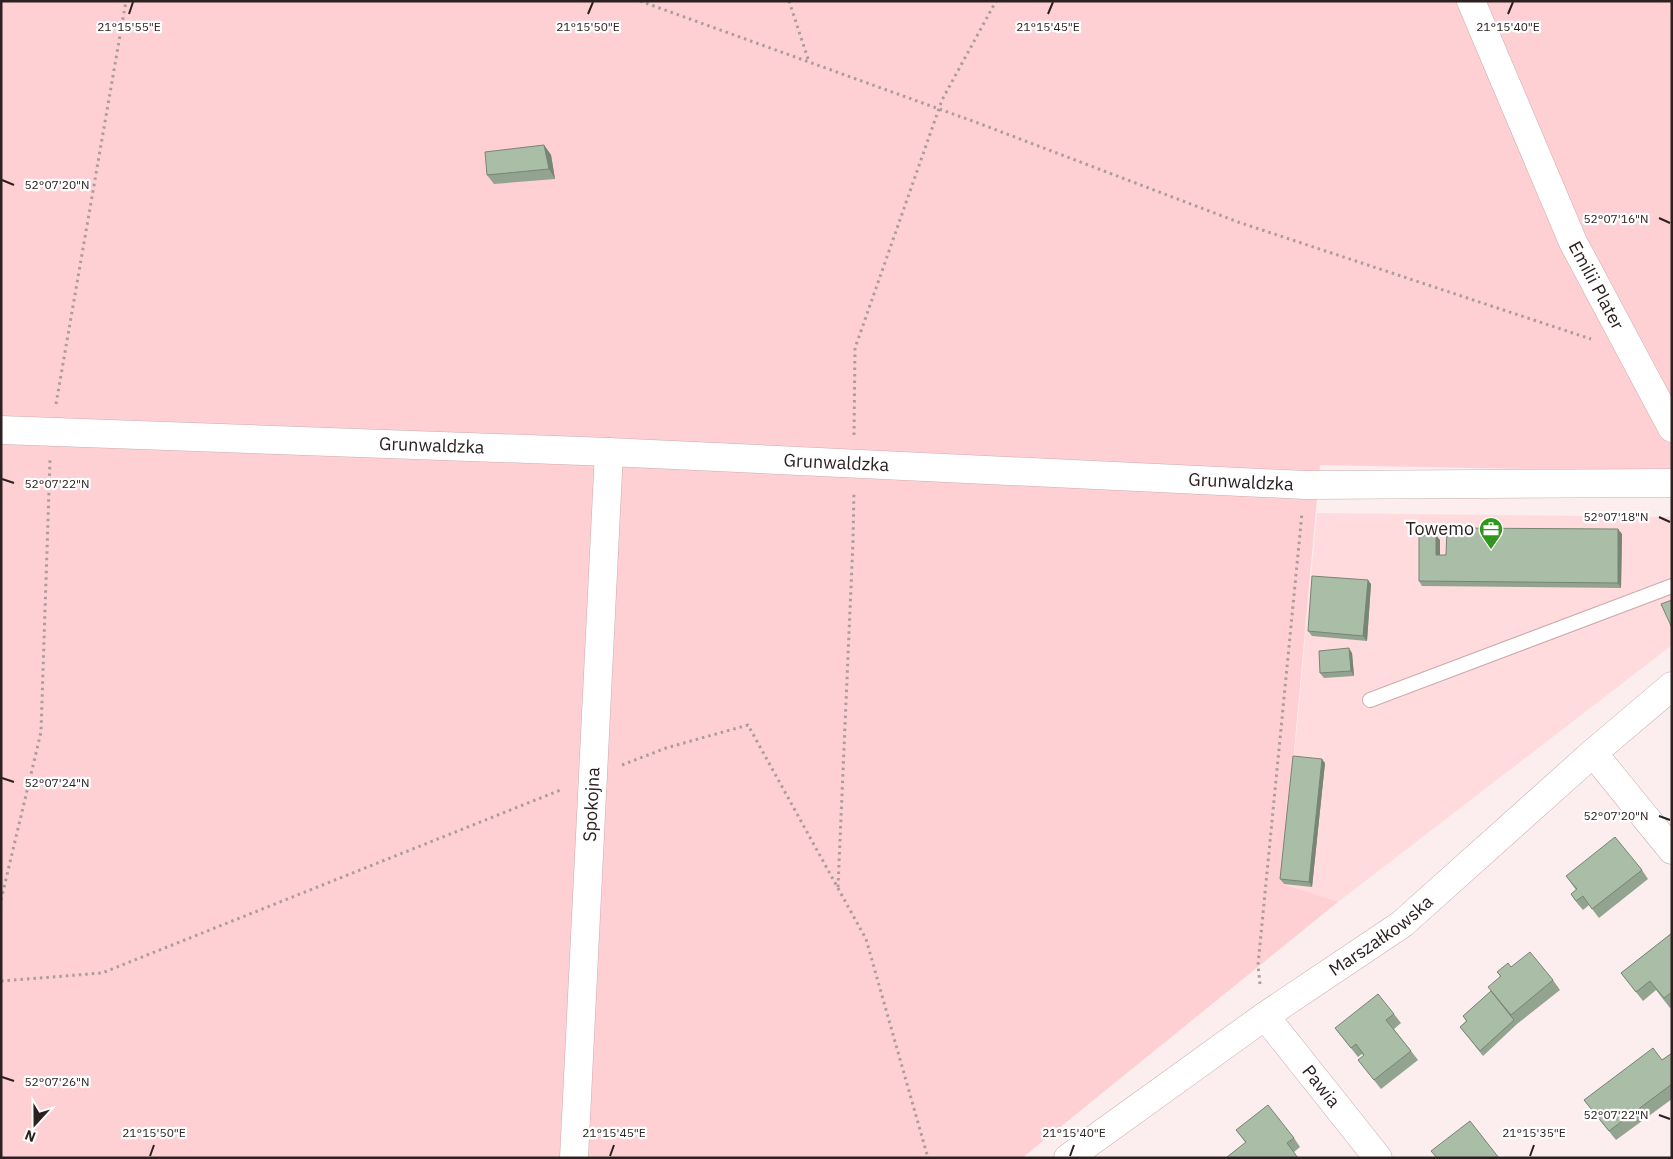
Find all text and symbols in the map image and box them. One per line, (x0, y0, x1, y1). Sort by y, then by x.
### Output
text: 21°15'55"E (97, 19, 161, 34)
text: 21°15'50"E (556, 19, 620, 34)
text: 21°15'45"E (1016, 19, 1080, 34)
text: 21°15'40"E (1476, 19, 1540, 34)
text: 52°07'20"N (24, 177, 90, 192)
text: 52°07'16"N (1583, 211, 1649, 226)
street label: Emilii Plater (1564, 237, 1630, 334)
street label: Grunwaldzka (379, 432, 485, 458)
street label: Grunwaldzka (783, 448, 890, 476)
street label: Grunwaldzka (1188, 467, 1295, 495)
text: 52°07'22"N (24, 476, 90, 491)
text: 52°07'18"N (1583, 509, 1649, 524)
office icon: Towemo (1478, 516, 1504, 550)
place label: Towemo (1405, 517, 1474, 540)
street label: Spokojna (578, 766, 604, 842)
text: 52°07'24"N (24, 775, 90, 790)
text: 52°07'20"N (1583, 808, 1649, 823)
street label: Marszałkowska (1324, 890, 1438, 981)
street label: Pawia (1297, 1060, 1346, 1112)
text: 52°07'26"N (24, 1074, 90, 1089)
north arrow (10, 1099, 60, 1149)
text: 52°07'22"N (1583, 1107, 1649, 1122)
text: 21°15'50"E (122, 1125, 186, 1140)
text: 21°15'45"E (582, 1125, 646, 1140)
text: 21°15'40"E (1042, 1125, 1106, 1140)
text: 21°15'35"E (1502, 1125, 1566, 1140)
text: N (22, 1126, 38, 1146)

